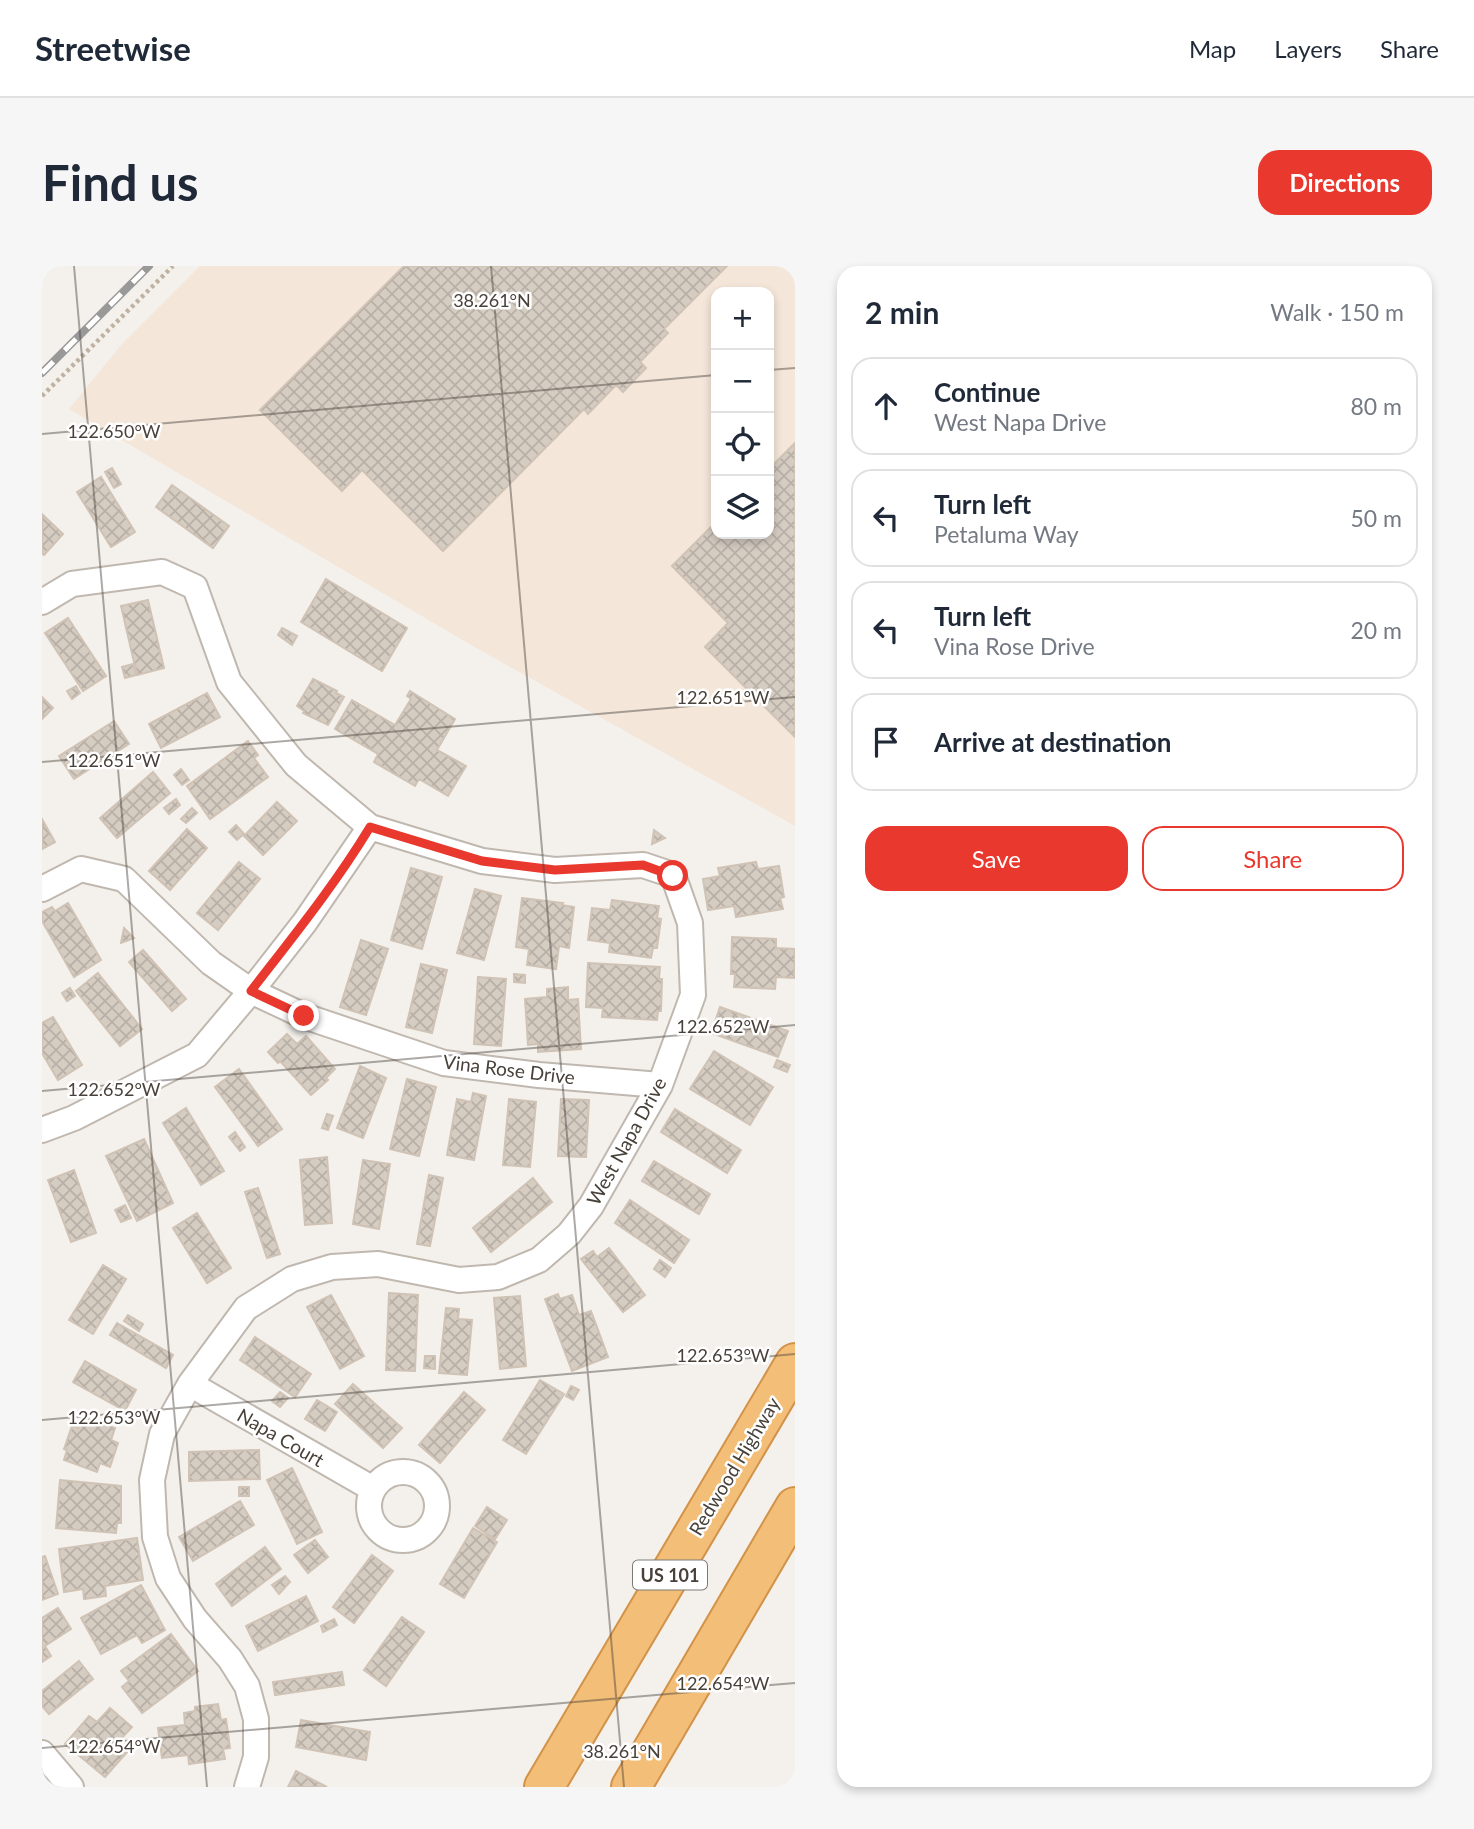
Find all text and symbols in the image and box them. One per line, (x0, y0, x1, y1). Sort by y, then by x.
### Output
text: Streetwise (35, 28, 191, 68)
text: Map (1189, 34, 1236, 63)
text: Layers (1274, 34, 1342, 63)
text: Share (1380, 34, 1439, 63)
button: Directions (1258, 150, 1432, 215)
text: Find us (42, 153, 199, 211)
map controls (711, 287, 774, 539)
button: + (711, 287, 774, 350)
text: 38.261°N (453, 289, 531, 311)
text: 2 min (865, 294, 939, 330)
text: Walk · 150 m (1270, 298, 1404, 326)
button: − (711, 350, 774, 413)
text: Continue (934, 376, 1040, 408)
icon: ahead (867, 387, 905, 425)
text: 80 m (1351, 392, 1402, 420)
text: West Napa Drive (934, 408, 1106, 436)
button: locate (711, 413, 774, 476)
text: 122.650°W (68, 420, 161, 442)
button: layers (711, 476, 774, 539)
text: Turn left (934, 488, 1031, 520)
icon: left (867, 499, 905, 537)
text: 50 m (1351, 504, 1402, 532)
text: Petaluma Way (934, 520, 1079, 548)
text: Turn left (934, 600, 1031, 632)
icon: left (867, 611, 905, 649)
text: 20 m (1351, 616, 1402, 644)
text: Vina Rose Drive (934, 632, 1095, 660)
text: 122.651°W (677, 686, 770, 708)
icon: arrive (867, 723, 905, 761)
text: Arrive at destination (934, 726, 1171, 758)
text: 122.651°W (68, 749, 161, 771)
button: Save (865, 826, 1128, 891)
button: Share (1142, 826, 1404, 891)
route start (657, 860, 688, 891)
route end (288, 1000, 319, 1031)
text: 122.652°W (677, 1015, 770, 1037)
street label: Vina Rose Drive (442, 1049, 576, 1089)
street label: West Napa Drive (581, 1073, 671, 1209)
text: 122.652°W (68, 1078, 161, 1100)
text: 122.653°W (677, 1344, 770, 1366)
street label: Redwood Highway (684, 1393, 784, 1539)
street label: Napa Court (234, 1403, 329, 1471)
text: 122.653°W (68, 1406, 161, 1428)
road number: US 101 (633, 1560, 707, 1590)
text: 122.654°W (677, 1672, 770, 1694)
text: 122.654°W (68, 1735, 161, 1757)
text: 38.261°N (583, 1740, 661, 1762)

